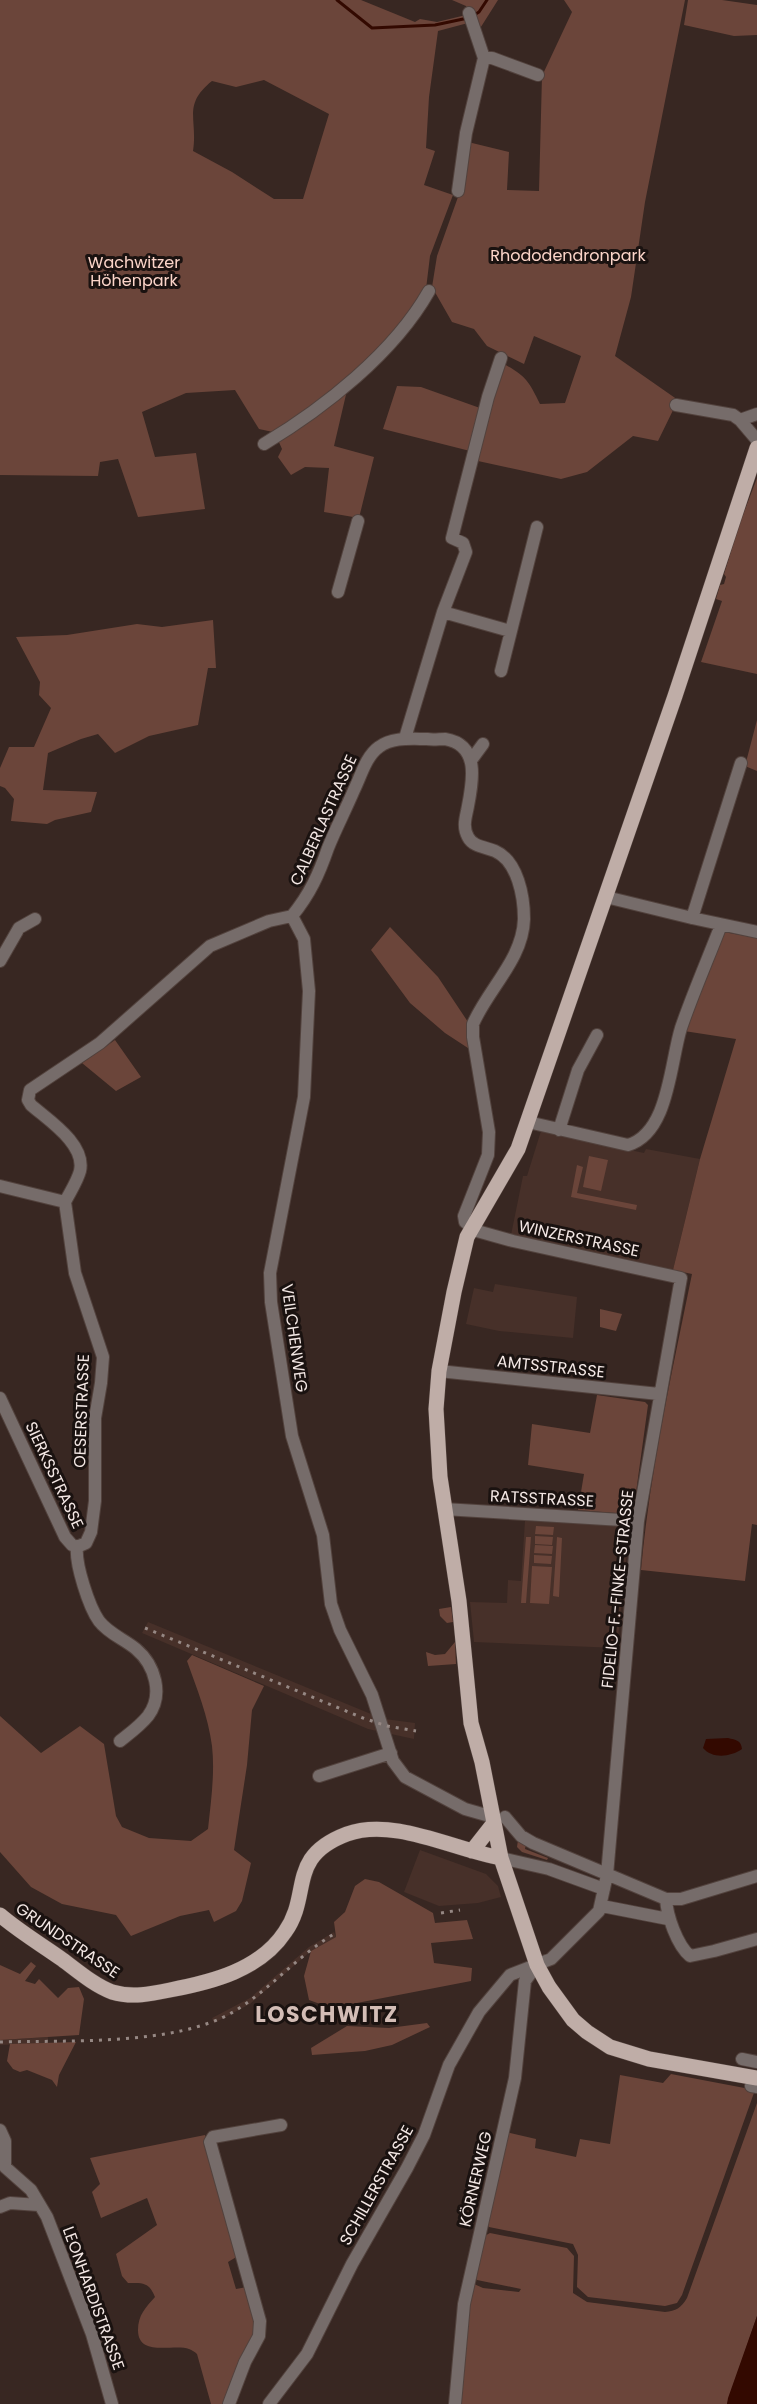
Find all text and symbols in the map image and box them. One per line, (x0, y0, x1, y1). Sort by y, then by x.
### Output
park label: Rhododendronpark (490, 244, 646, 267)
park label: Wachwitzer Höhenpark (88, 251, 180, 292)
street label: CALBERLASTRASSE (284, 751, 363, 889)
street label: WINZERSTRASSE (516, 1214, 641, 1263)
street label: VEILCHENWEG (276, 1282, 313, 1394)
street label: AMTSSTRASSE (496, 1349, 606, 1384)
street label: OESERSTRASSE (68, 1354, 95, 1468)
street label: SIERKSSTRASSE (20, 1418, 89, 1533)
street label: RATSSTRASSE (489, 1484, 595, 1513)
street label: FIDELIO-F.-FINKE-STRASSE (596, 1489, 639, 1689)
street label: GRUNDSTRASSE (11, 1897, 124, 1984)
district label: LOSCHWITZ (255, 1999, 399, 2030)
street label: SCHILLERSTRASSE (334, 2121, 419, 2249)
street label: KÖRNERWEG (453, 2129, 498, 2229)
street label: LEONHARDISTRASSE (57, 2223, 130, 2373)

